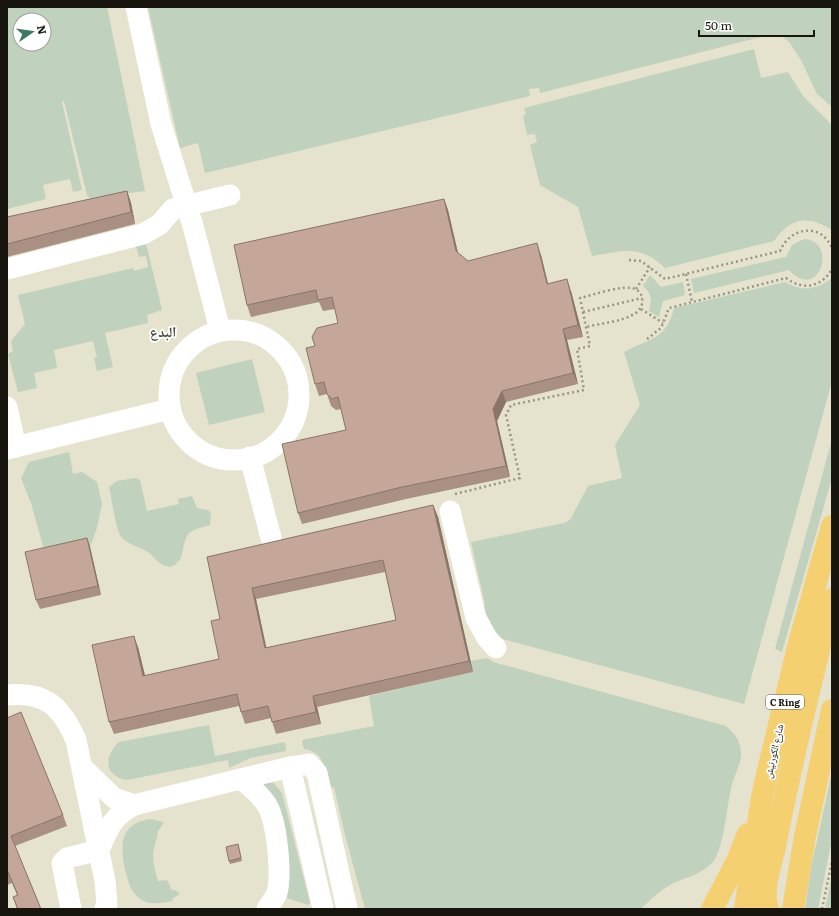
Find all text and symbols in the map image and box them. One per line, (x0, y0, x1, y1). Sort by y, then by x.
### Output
north arrow (12, 12, 52, 52)
scale bar (699, 12, 814, 38)
text: 50 m (705, 16, 732, 34)
text: N (34, 23, 52, 36)
district label: البدع (150, 321, 176, 341)
road number: C Ring (766, 695, 804, 709)
street label: شارع الكورنيش (759, 722, 787, 780)

